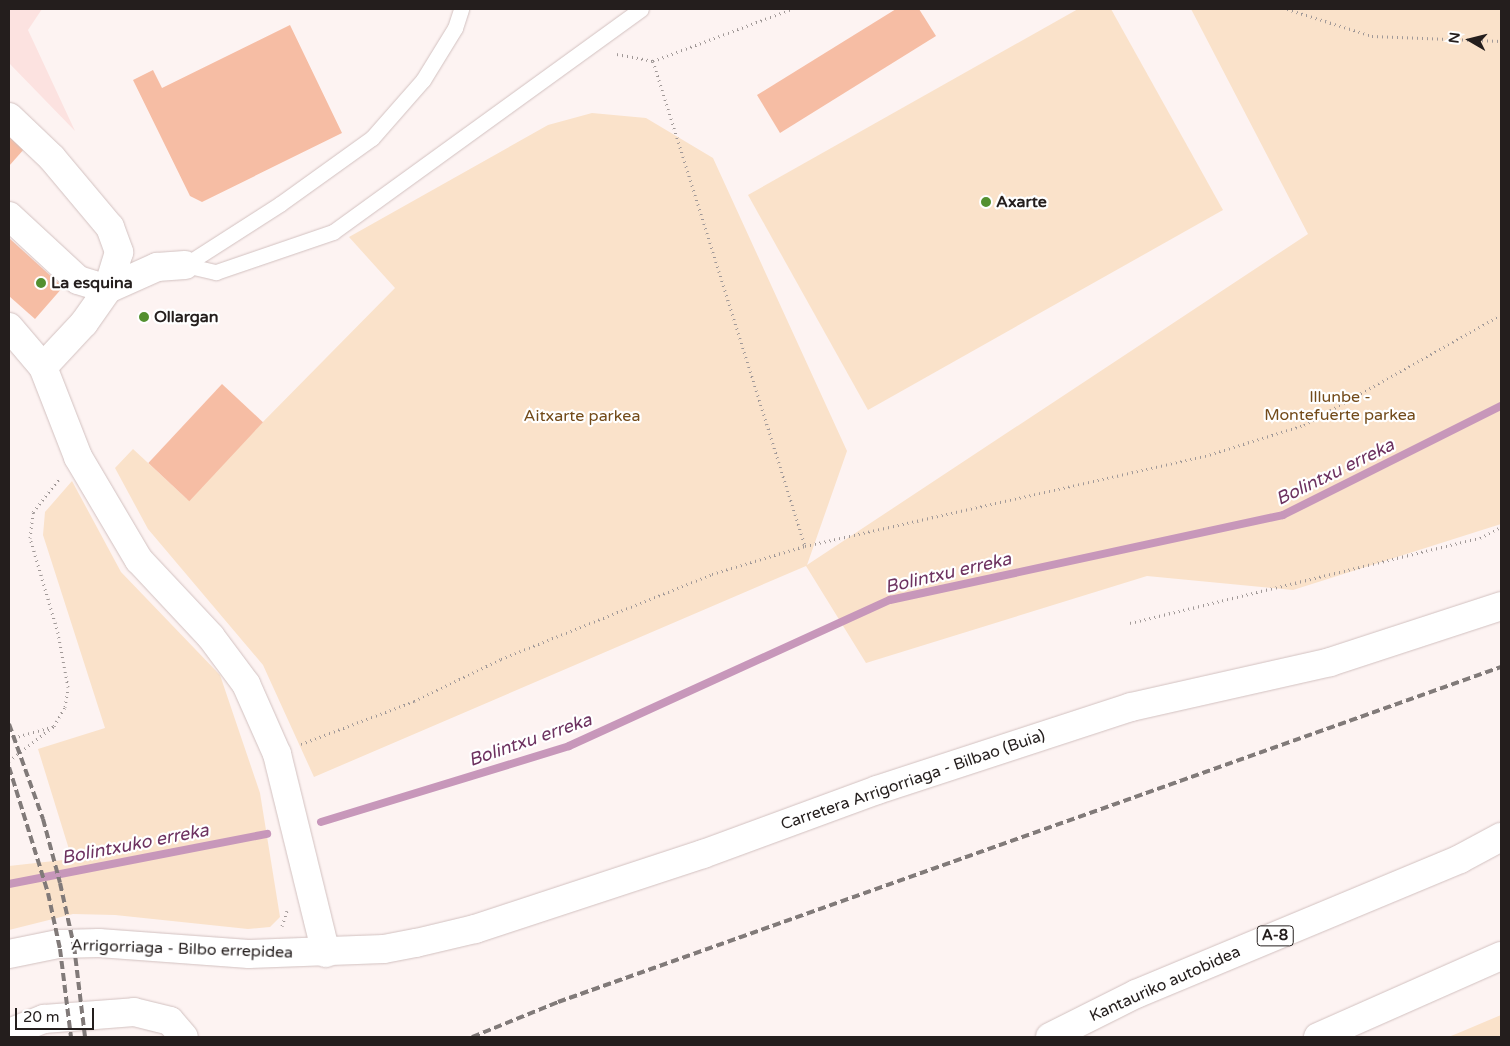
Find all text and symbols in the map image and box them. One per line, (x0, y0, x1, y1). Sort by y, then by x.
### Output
north arrow (1445, 15, 1495, 65)
text: N (1445, 31, 1464, 45)
place label: Axarte (996, 192, 1047, 212)
marker: Axarte (980, 196, 992, 208)
place label: La esquina (51, 273, 133, 293)
marker: La esquina (35, 277, 47, 289)
place label: Ollargan (154, 307, 219, 327)
marker: Ollargan (138, 311, 150, 323)
park label: Illunbe - Montefuerte parkea (1264, 387, 1416, 425)
park label: Aitxarte parkea (524, 406, 640, 426)
water label: Bolintxu erreka (1272, 434, 1398, 510)
water label: Bolintxu erreka (883, 548, 1013, 598)
water label: Bolintxu erreka (466, 709, 594, 771)
street label: Carretera Arrigorriaga - Bilbao (Buia) (778, 726, 1048, 834)
water label: Bolintxuko erreka (60, 819, 210, 869)
road number: A-8 (1256, 924, 1294, 948)
street label: Arrigorriaga - Bilbo errepidea (71, 936, 293, 962)
street label: Kantauriko autobidea (1087, 942, 1243, 1026)
scale bar (18, 998, 96, 1030)
text: 20 m (23, 1008, 60, 1026)

